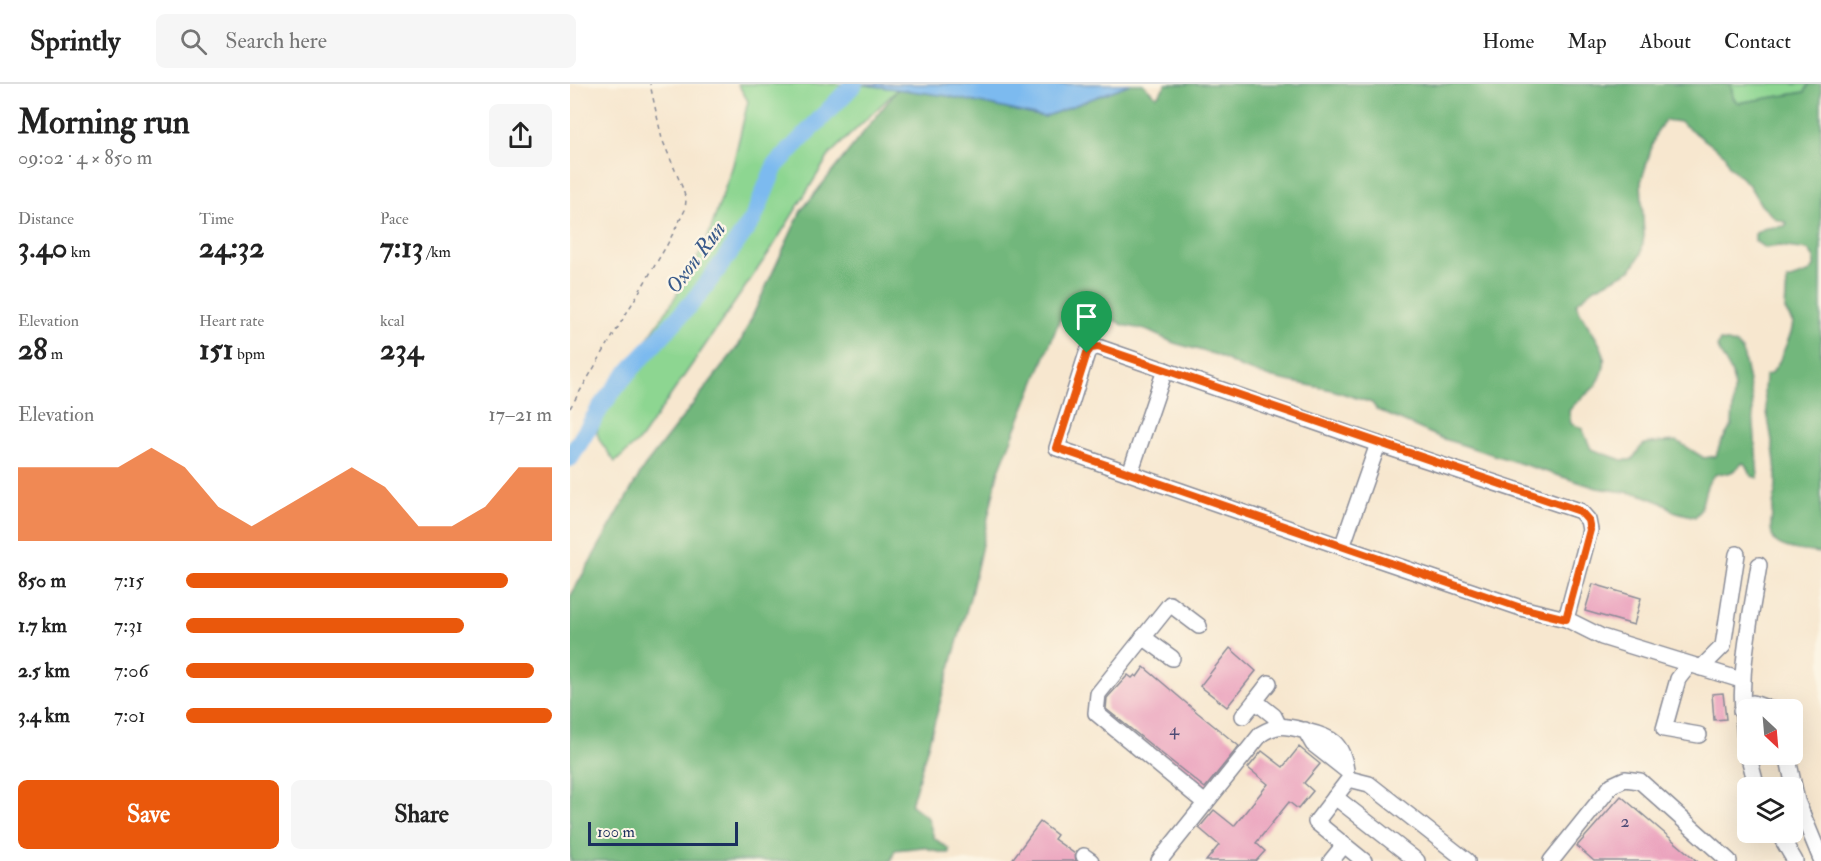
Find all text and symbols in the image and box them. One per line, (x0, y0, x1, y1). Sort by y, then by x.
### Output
search box (156, 14, 576, 68)
text: Sprintly (30, 24, 120, 59)
icon: search (177, 25, 210, 58)
text: Search here (225, 27, 327, 55)
text: Home (1482, 28, 1534, 55)
text: Map (1567, 28, 1607, 55)
text: About (1640, 28, 1691, 55)
text: Contact (1724, 28, 1791, 55)
text: Morning run (18, 102, 190, 143)
button: share (489, 104, 552, 167)
text: 09:02 · 4 × 850 m (18, 145, 152, 170)
text: Distance (18, 209, 74, 229)
text: Time (199, 209, 234, 229)
text: Pace (380, 209, 409, 229)
water label: Oxon Run (659, 216, 732, 299)
text: 3.40 (18, 229, 67, 266)
text: 24:32 (199, 229, 265, 266)
text: 7:13 (380, 229, 423, 266)
text: km (67, 242, 91, 262)
text: /km (423, 242, 451, 262)
pin (1061, 291, 1112, 353)
icon: arrive (1070, 300, 1103, 333)
text: Elevation (18, 311, 79, 331)
text: Heart rate (199, 311, 264, 331)
text: kcal (380, 311, 405, 331)
text: 28 (18, 331, 47, 368)
text: 151 (199, 331, 234, 368)
text: 234 (380, 331, 423, 368)
text: m (47, 344, 63, 364)
text: bpm (234, 344, 265, 364)
text: Elevation (18, 402, 94, 427)
text: 17–21 m (489, 402, 552, 427)
text: 850 m (18, 568, 66, 593)
text: 7:15 (114, 568, 144, 593)
text: 1.7 km (18, 613, 67, 638)
text: 7:31 (114, 613, 143, 638)
text: 2.5 km (18, 658, 70, 683)
text: 7:06 (114, 658, 148, 683)
north arrow (1737, 699, 1803, 765)
map controls (1737, 699, 1803, 843)
text: 3.4 km (18, 703, 70, 728)
text: 7:01 (114, 703, 145, 728)
house number: 4 (1169, 718, 1180, 741)
button: layers (1737, 777, 1803, 843)
button: Save (18, 780, 279, 849)
button: Share (291, 780, 552, 849)
house number: 2 (1620, 810, 1630, 833)
scale bar (588, 819, 738, 846)
text: 100 m (597, 822, 635, 842)

